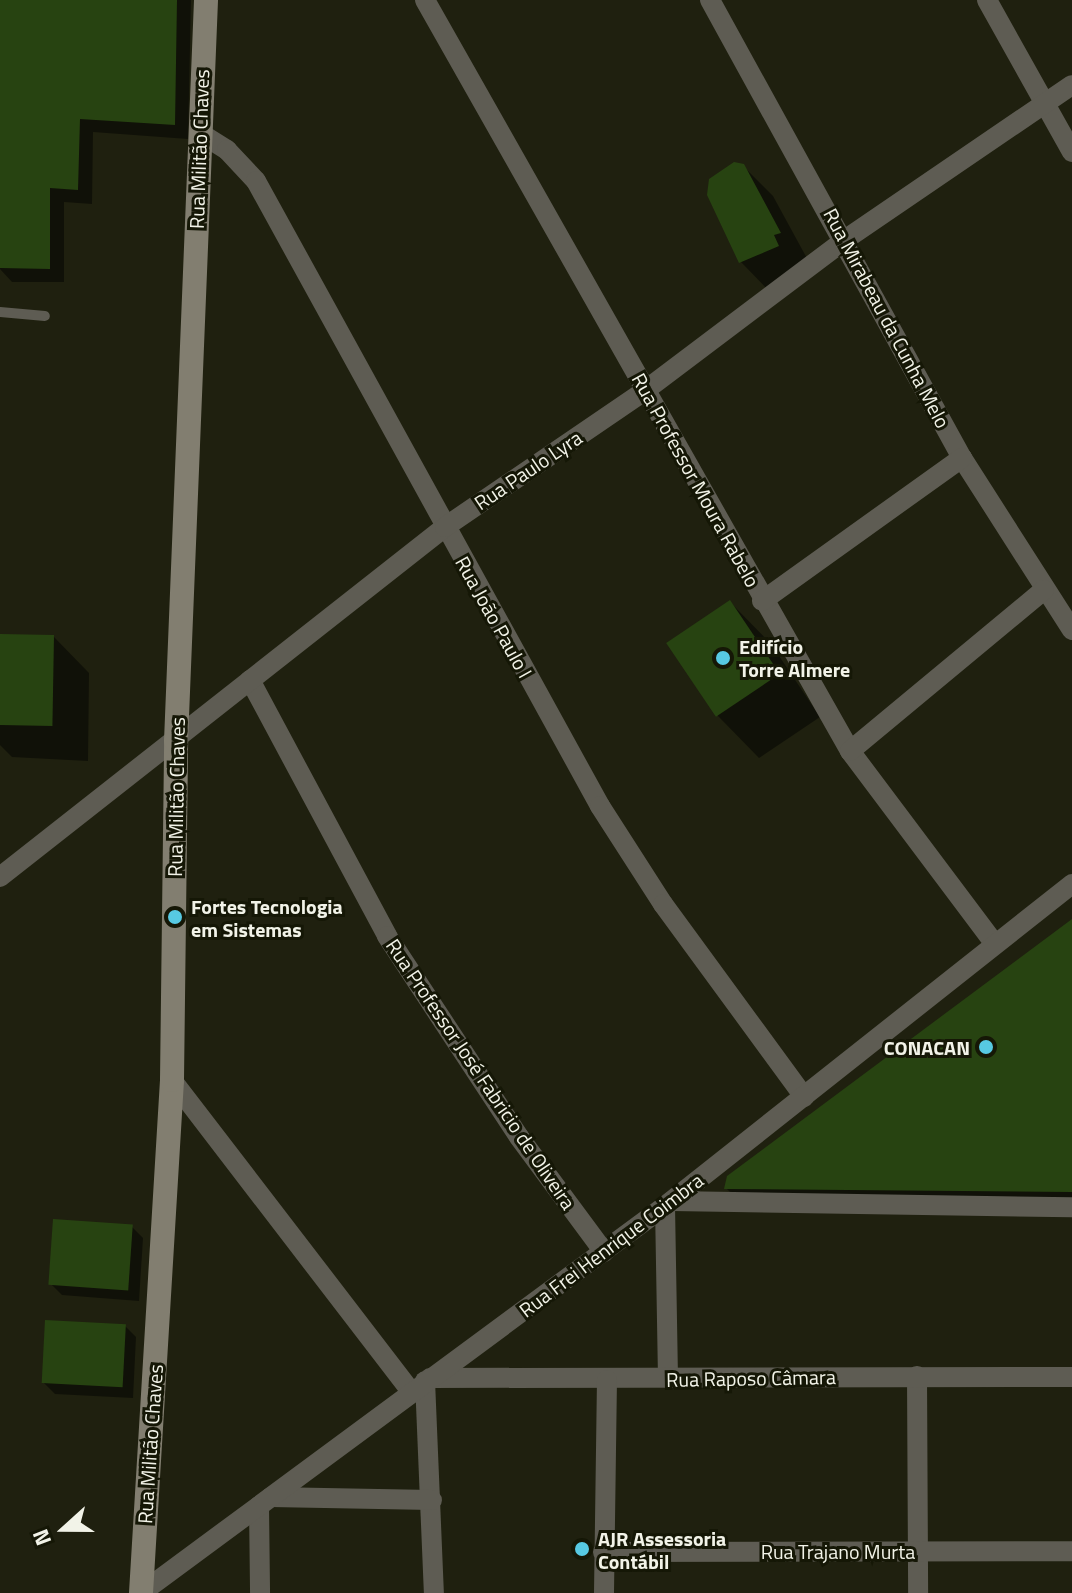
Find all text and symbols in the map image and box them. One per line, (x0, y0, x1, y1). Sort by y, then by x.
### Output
street label: Rua Militão Chaves (184, 69, 214, 229)
street label: Rua Mirabeau da Cunha Melo (819, 204, 955, 432)
street label: Rua Professor Moura Rabelo (627, 369, 765, 591)
street label: Rua Paulo Lyra (470, 425, 586, 515)
street label: Rua João Paulo I (451, 552, 537, 682)
place label: Edifício Torre Almere (739, 634, 850, 681)
marker: Edifício Torre Almere (714, 649, 732, 667)
street label: Rua Militão Chaves (163, 717, 189, 877)
place label: Fortes Tecnologia em Sistemas (191, 894, 343, 941)
marker: Fortes Tecnologia em Sistemas (166, 908, 184, 926)
street label: Rua Professor José Fabricio de Oliveira (381, 934, 581, 1214)
place label: CONACAN (884, 1035, 970, 1059)
marker: CONACAN (977, 1038, 995, 1056)
street label: Rua Frei Henrique Coimbra (514, 1168, 708, 1322)
street label: Rua Militão Chaves (132, 1363, 168, 1525)
street label: Rua Raposo Câmara (666, 1365, 836, 1391)
north arrow (24, 1489, 104, 1569)
text: N (23, 1524, 60, 1551)
place label: AJR Assessoria Contábil (598, 1526, 726, 1573)
street label: Rua Trajano Murta (761, 1539, 915, 1563)
marker: AJR Assessoria Contábil (573, 1540, 591, 1558)

